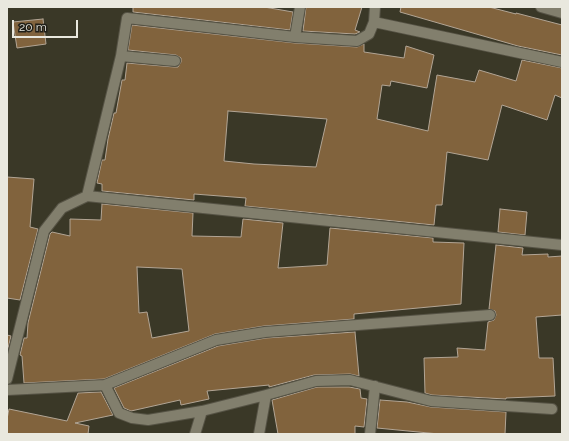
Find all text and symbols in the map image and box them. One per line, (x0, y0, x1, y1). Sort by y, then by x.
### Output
scale bar (14, 12, 80, 38)
text: 20 m (19, 20, 47, 34)

